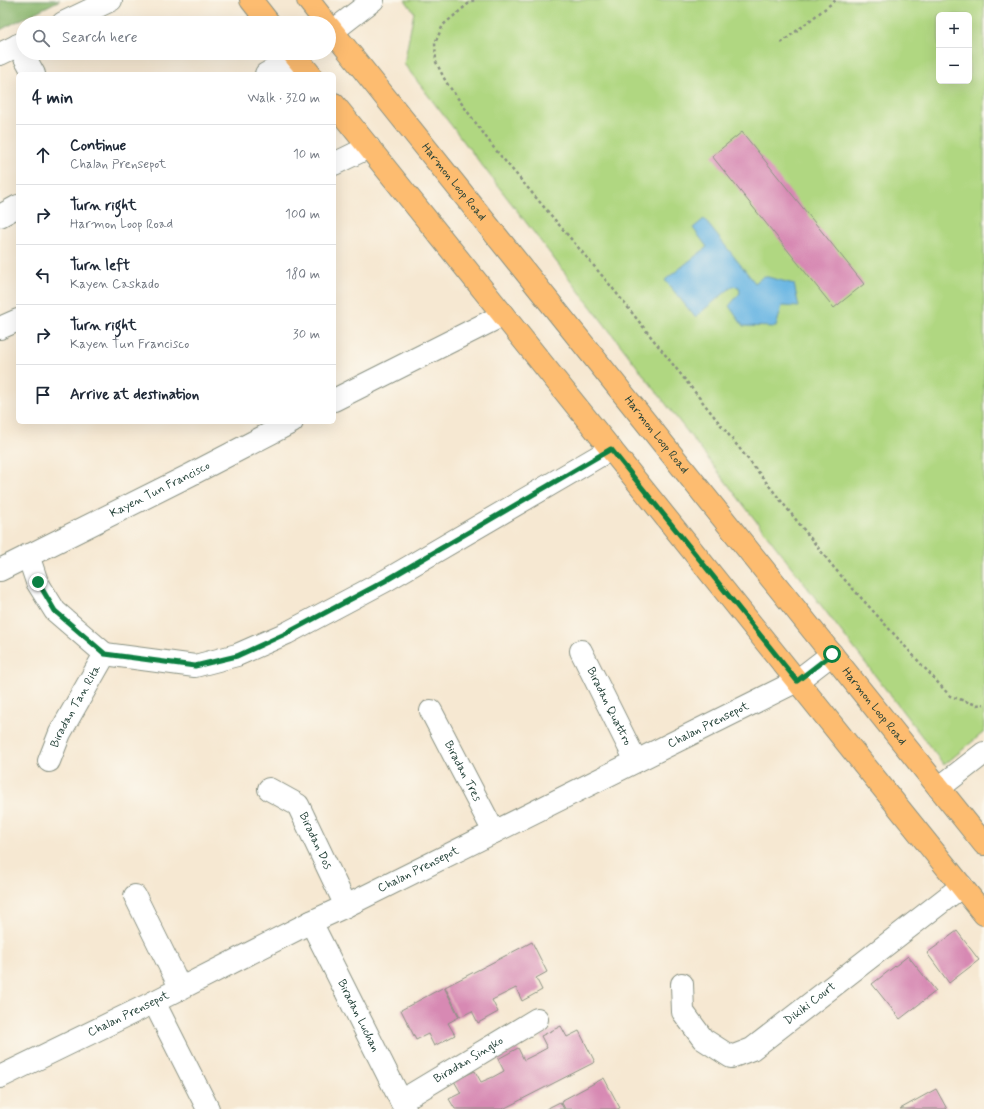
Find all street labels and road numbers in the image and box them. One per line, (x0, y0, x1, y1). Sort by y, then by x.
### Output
street label: Harmon Loop Road (417, 140, 490, 224)
street label: Harmon Loop Road (620, 393, 692, 477)
street label: Kayen Tun Francisco (107, 458, 213, 522)
street label: Biradan Tan Rita (47, 661, 105, 750)
street label: Harmon Loop Road (838, 664, 910, 749)
street label: Biradan Quattro (582, 665, 635, 749)
street label: Chalan Prensepot (665, 698, 752, 752)
street label: Biradan Tres (440, 738, 485, 805)
street label: Biradan Dos (295, 810, 336, 872)
street label: Chalan Prensepot (375, 843, 462, 897)
street label: Biradan Luchan (333, 977, 383, 1055)
street label: Dikiki Court (781, 979, 840, 1029)
street label: Chalan Prensepot (85, 988, 172, 1041)
street label: Biradan Singko (431, 1033, 507, 1087)

